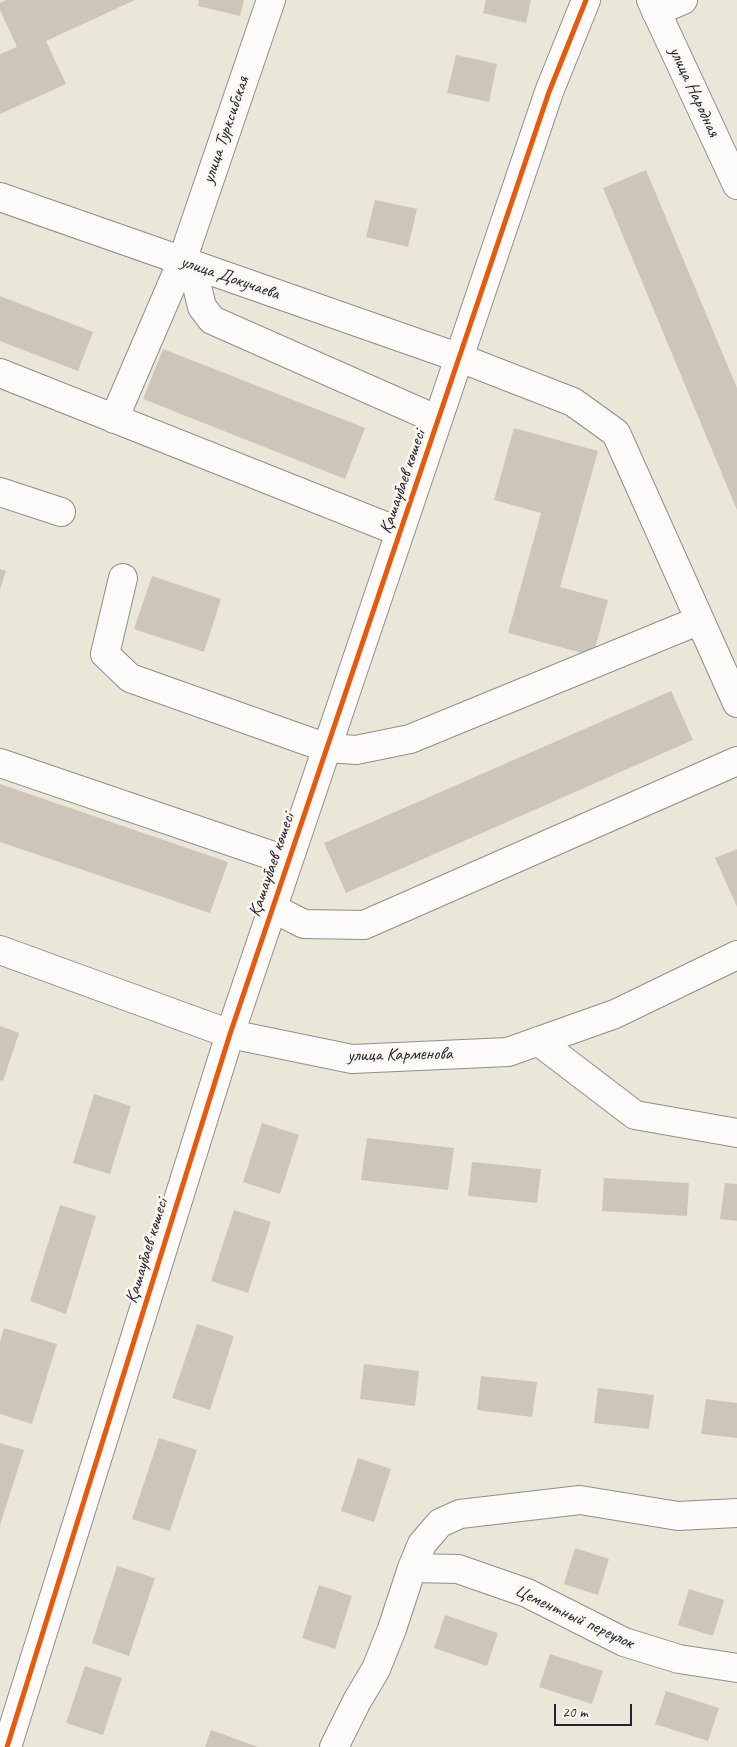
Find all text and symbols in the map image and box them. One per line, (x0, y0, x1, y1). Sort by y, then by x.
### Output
street label: улица Народная (664, 43, 724, 141)
street label: улица Турксибская (198, 73, 254, 187)
street label: улица Докучаева (178, 251, 282, 305)
street label: Қашаубаев көшесі (375, 427, 431, 537)
street label: Қашаубаев көшесі (244, 810, 300, 920)
street label: улица Карменова (347, 1043, 453, 1067)
street label: Қашаубаев көшесі (121, 1196, 173, 1306)
street label: Цементный переулок (511, 1580, 637, 1654)
scale bar (557, 1694, 634, 1726)
text: 20 m (562, 1703, 588, 1722)

